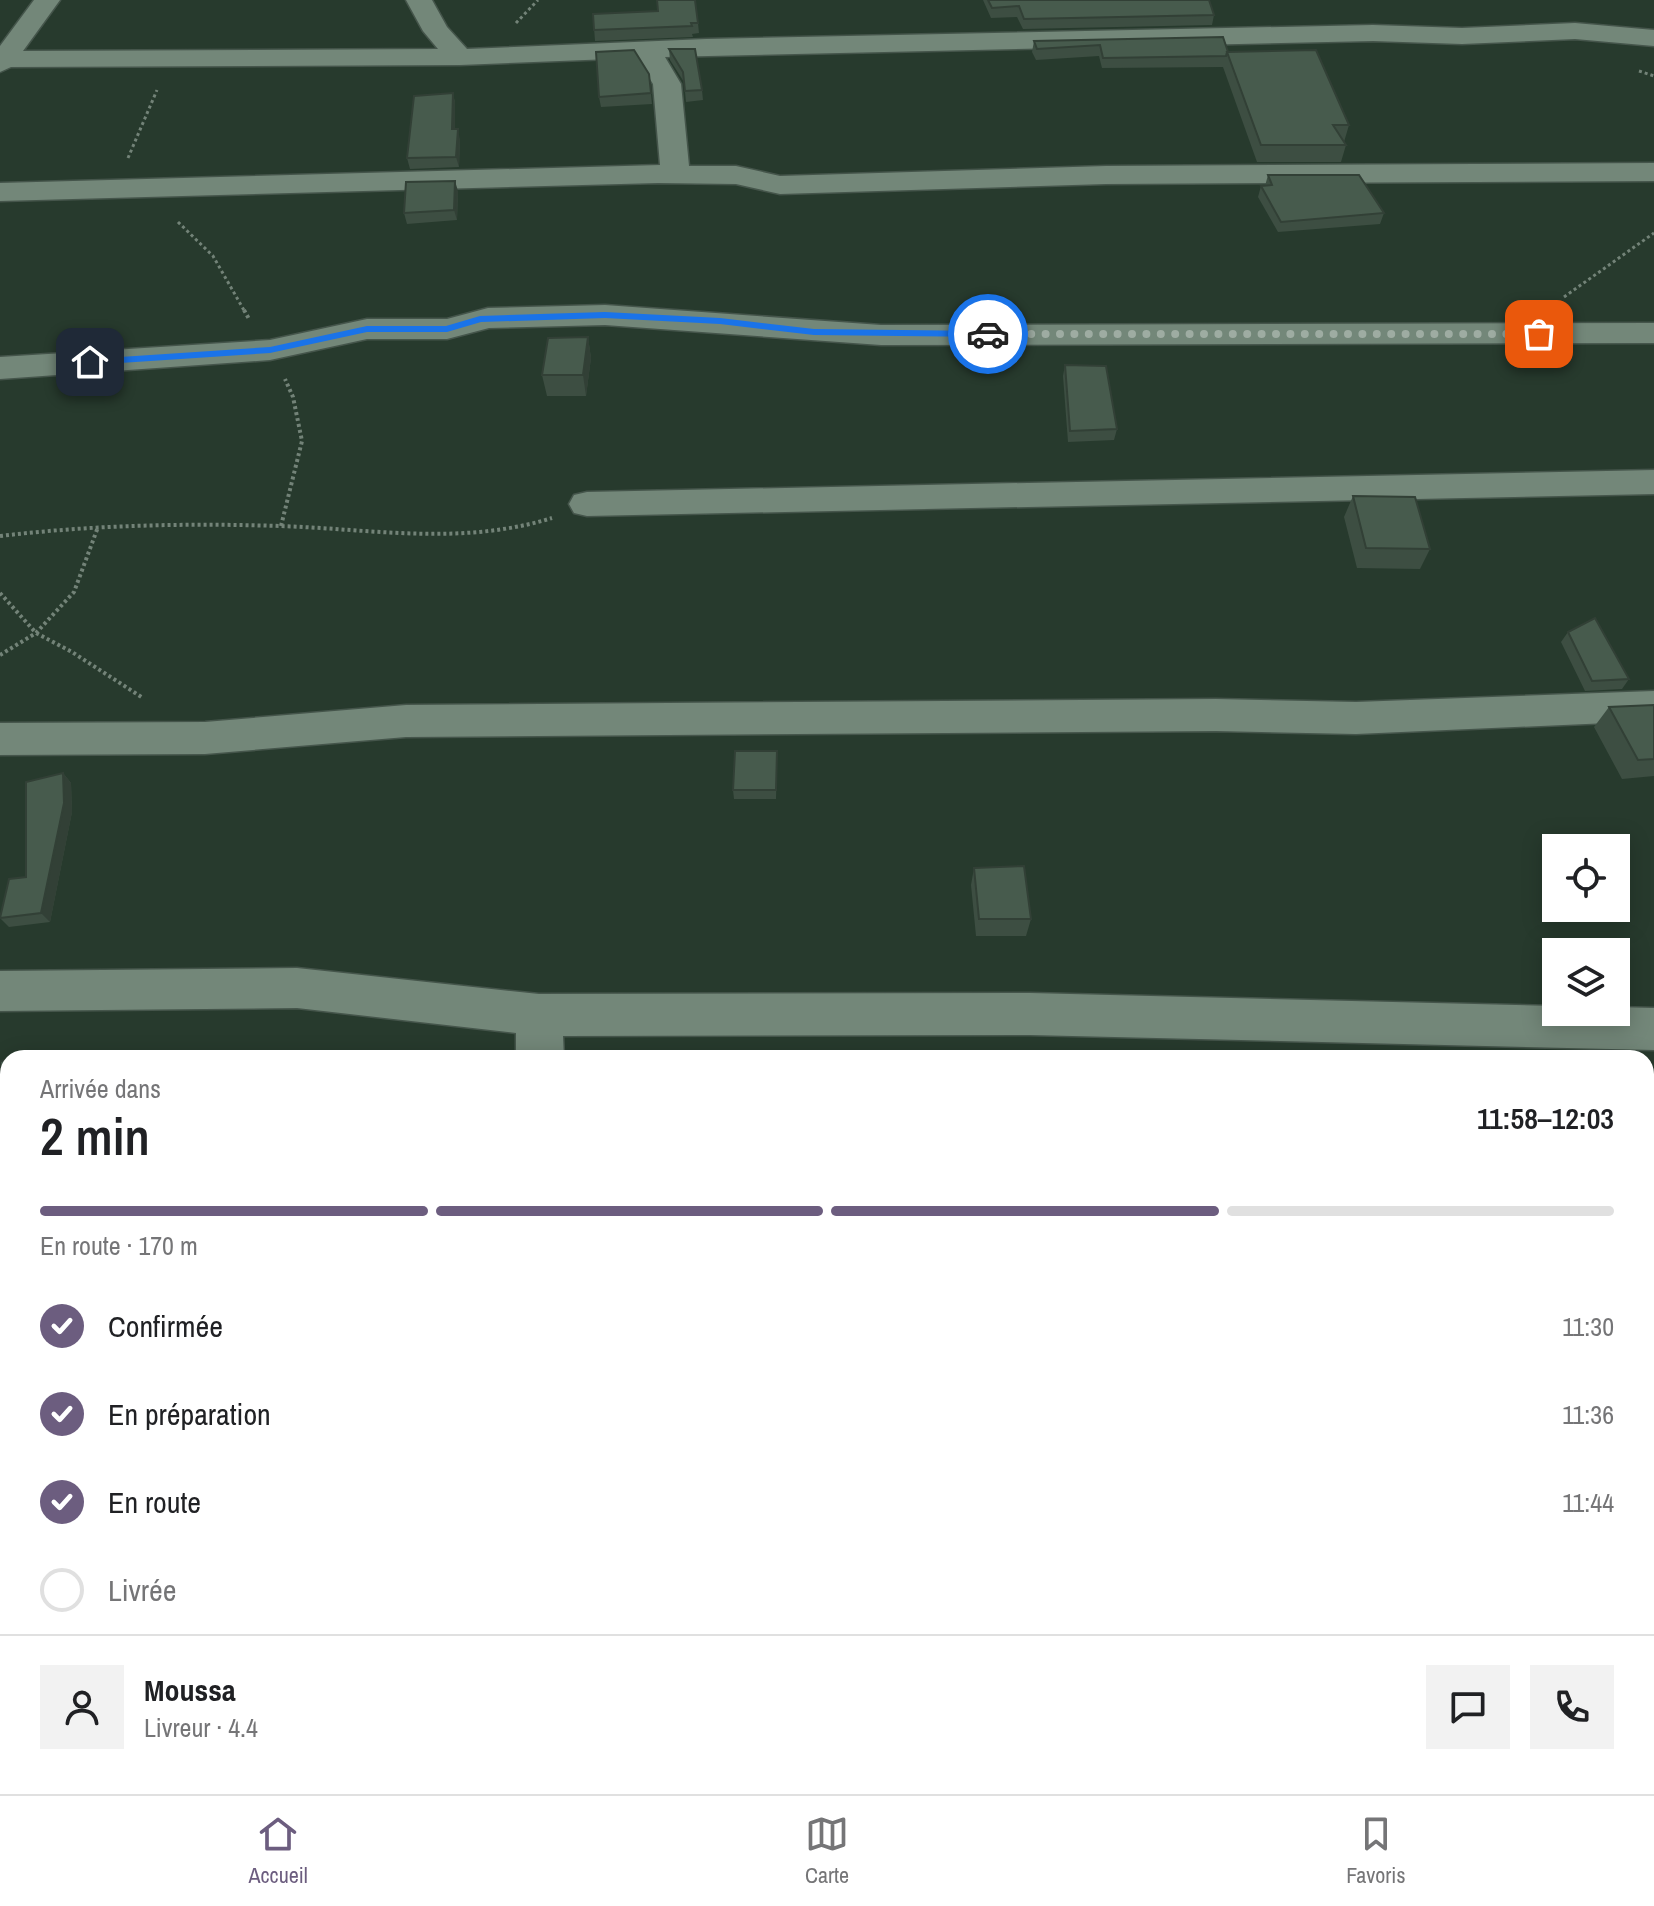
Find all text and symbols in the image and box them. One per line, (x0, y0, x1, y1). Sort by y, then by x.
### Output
courier (948, 294, 1028, 374)
pin (1505, 300, 1573, 368)
icon: car (966, 312, 1010, 356)
icon: bag (1517, 312, 1561, 356)
pin (56, 328, 124, 396)
icon: home (68, 340, 112, 384)
map controls (1542, 834, 1630, 1026)
button: locate (1542, 834, 1630, 922)
button: layers (1542, 938, 1630, 1026)
text: Arrivée dans (40, 1071, 161, 1106)
text: 11:58–12:03 (1477, 1098, 1614, 1138)
text: 2 min (40, 1101, 150, 1171)
text: En route · 170 m (40, 1228, 198, 1263)
icon: check (40, 1304, 84, 1348)
text: Confirmée (108, 1306, 223, 1346)
text: 11:30 (1562, 1309, 1614, 1344)
icon: check (40, 1392, 84, 1436)
text: En préparation (108, 1394, 271, 1434)
text: 11:36 (1562, 1397, 1614, 1432)
icon: check (40, 1480, 84, 1524)
text: En route (108, 1482, 201, 1522)
text: 11:44 (1562, 1485, 1614, 1520)
text: Livrée (108, 1570, 176, 1610)
button: person (40, 1665, 124, 1749)
button: chat (1426, 1665, 1510, 1749)
button: phone (1530, 1665, 1614, 1749)
text: Moussa (144, 1670, 236, 1710)
text: Livreur · 4.4 (144, 1710, 258, 1745)
tab: Accueil (249, 1812, 308, 1890)
tab: Carte (805, 1812, 849, 1890)
tab: Favoris (1346, 1812, 1405, 1890)

